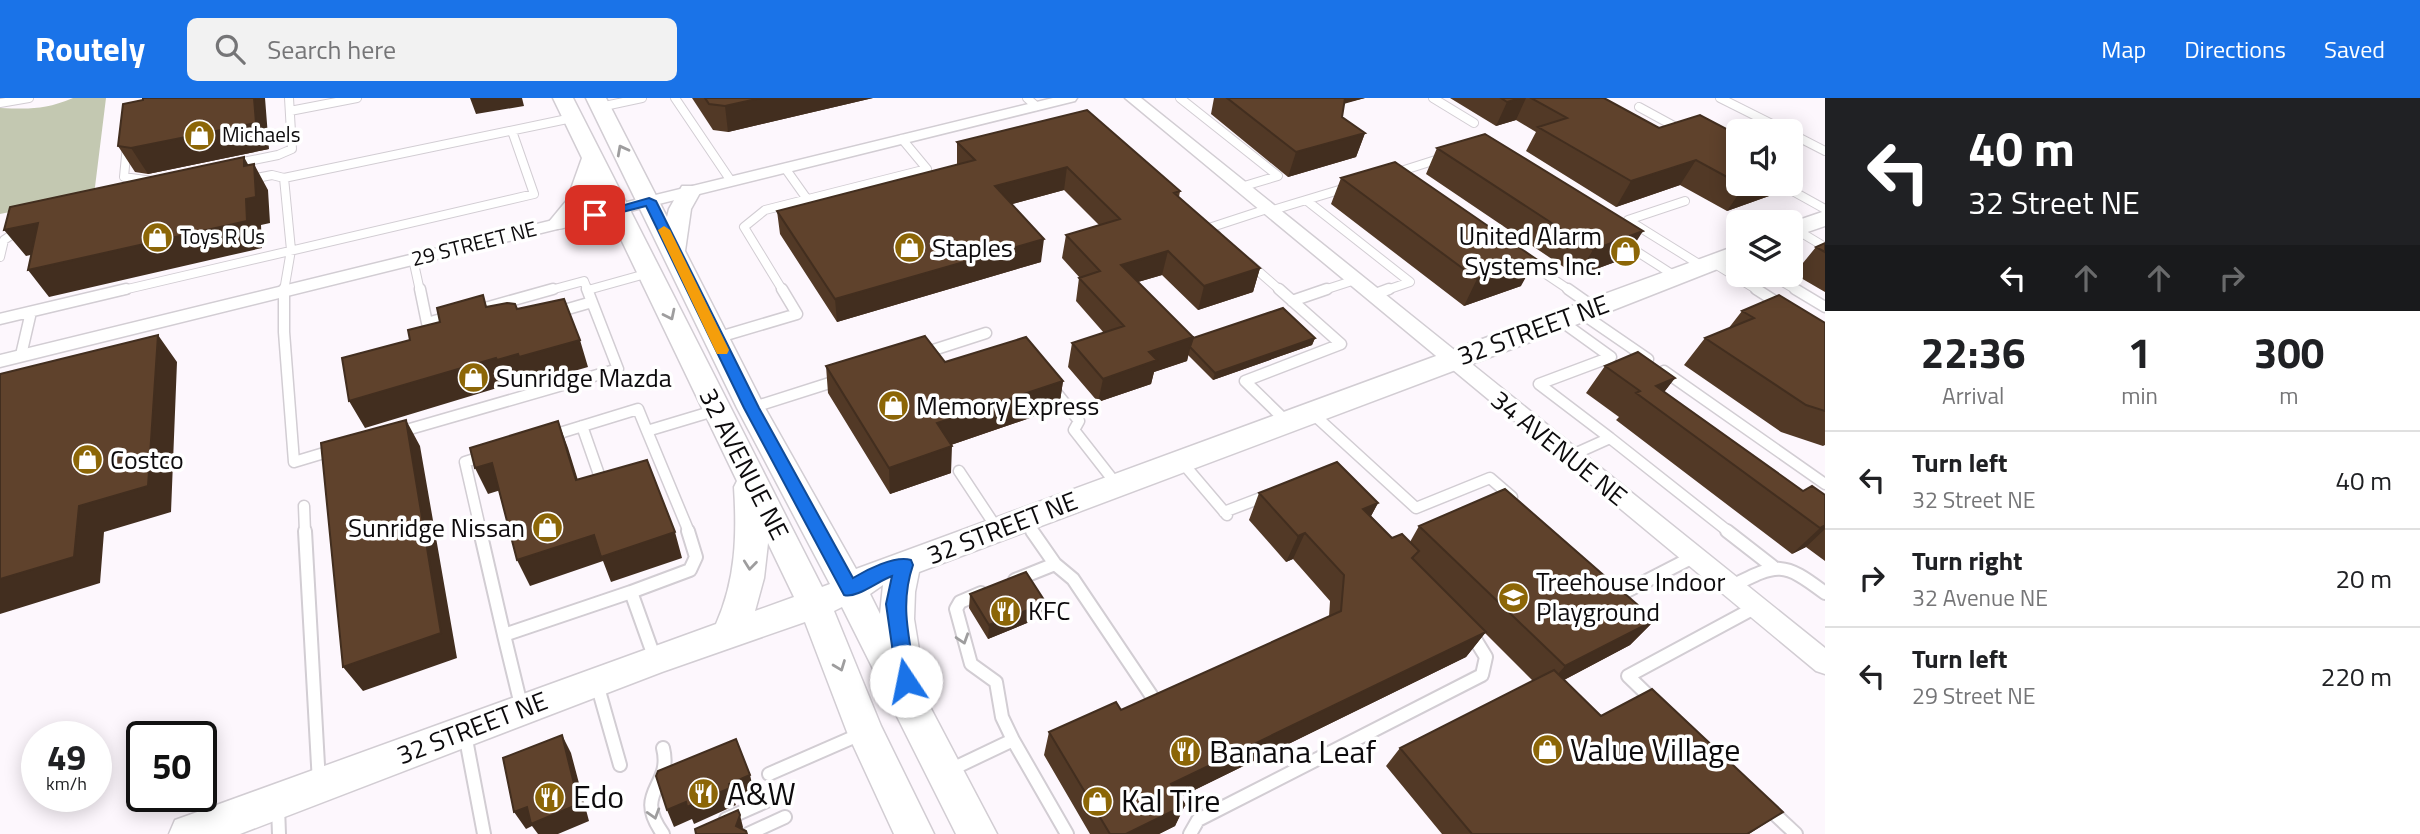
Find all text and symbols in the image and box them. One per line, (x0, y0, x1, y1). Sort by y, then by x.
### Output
search box (187, 18, 677, 81)
text: Routely (35, 24, 145, 74)
icon: search (211, 30, 249, 68)
text: Search here (267, 30, 396, 69)
text: Map (2101, 31, 2146, 67)
text: Directions (2184, 31, 2286, 67)
text: Saved (2324, 31, 2385, 67)
text: 40 m (1968, 110, 2075, 185)
shop icon: Michaels (182, 118, 216, 152)
place label: Michaels (222, 118, 300, 150)
map controls (1726, 119, 1803, 287)
button: sound (1726, 119, 1803, 196)
icon: left (1853, 126, 1944, 217)
one-way arrow (617, 145, 631, 157)
text: 32 Street NE (1968, 178, 2140, 226)
pin (565, 185, 625, 245)
icon: arrive (576, 196, 614, 234)
button: layers (1726, 210, 1803, 287)
street label: 29 STREET NE (408, 212, 540, 274)
place label: United Alarm Systems Inc. (1459, 216, 1602, 285)
shop icon: Toys R Us (140, 220, 174, 254)
place label: Toys R Us (180, 220, 265, 252)
place label: Staples (932, 228, 1013, 267)
shop icon: Staples (892, 231, 926, 265)
shop icon: United Alarm Systems Inc. (1608, 234, 1642, 268)
icon: left (1994, 259, 2032, 297)
icon: ahead (2067, 259, 2105, 297)
icon: ahead (2140, 259, 2178, 297)
icon: right (2213, 259, 2251, 297)
street label: 32 STREET NE (1452, 284, 1614, 375)
one-way arrow (661, 308, 675, 320)
text: 22:36 (1921, 320, 2026, 384)
text: 1 (2128, 320, 2151, 384)
text: 300 (2254, 320, 2324, 384)
place label: Sunridge Mazda (496, 358, 672, 397)
shop icon: Sunridge Mazda (456, 361, 490, 395)
text: Arrival (1942, 378, 2004, 413)
text: min (2121, 378, 2158, 413)
text: m (2279, 378, 2299, 413)
street label: 34 AVENUE NE (1483, 380, 1636, 515)
street label: 32 AVENUE NE (690, 381, 799, 546)
place label: Memory Express (916, 386, 1099, 425)
shop icon: Memory Express (876, 389, 910, 423)
place label: Costco (110, 440, 184, 479)
shop icon: Costco (70, 443, 104, 477)
text: Turn left (1912, 443, 2007, 482)
icon: left (1853, 461, 1891, 499)
text: 40 m (2335, 461, 2392, 500)
street label: 32 STREET NE (921, 481, 1083, 574)
text: 32 Street NE (1912, 482, 2035, 517)
place label: Sunridge Nissan (348, 508, 525, 547)
shop icon: Sunridge Nissan (531, 511, 565, 545)
text: Turn right (1912, 541, 2023, 580)
one-way arrow (743, 559, 758, 570)
icon: right (1853, 559, 1891, 597)
text: 20 m (2335, 559, 2392, 598)
place label: Treehouse Indoor Playground (1536, 562, 1725, 631)
school or university icon: Treehouse Indoor Playground (1496, 580, 1530, 614)
text: 32 Avenue NE (1912, 580, 2048, 615)
place label: KFC (1028, 591, 1070, 630)
restaurant icon: KFC (988, 594, 1022, 628)
one-way arrow (955, 632, 969, 645)
text: Turn left (1912, 639, 2007, 678)
position arrow (869, 644, 943, 718)
icon: left (1853, 657, 1891, 695)
text: 220 m (2321, 657, 2392, 696)
one-way arrow (831, 660, 845, 672)
text: 29 Street NE (1912, 678, 2035, 713)
street label: 32 STREET NE (391, 681, 553, 774)
speed limit sign: 50 (126, 721, 217, 812)
place label: Value Village (1570, 725, 1740, 773)
place label: Banana Leaf (1209, 727, 1377, 775)
text: 49 (47, 730, 86, 784)
shop icon: Value Village (1530, 733, 1564, 767)
restaurant icon: Banana Leaf (1169, 735, 1203, 769)
place label: A&W (727, 769, 796, 817)
text: km/h (46, 770, 87, 797)
place label: Edo (573, 772, 624, 820)
place label: Kal Tire (1121, 776, 1220, 824)
restaurant icon: A&W (687, 777, 721, 811)
restaurant icon: Edo (533, 780, 567, 814)
shop icon: Kal Tire (1081, 784, 1115, 818)
one-way arrow (645, 808, 660, 820)

